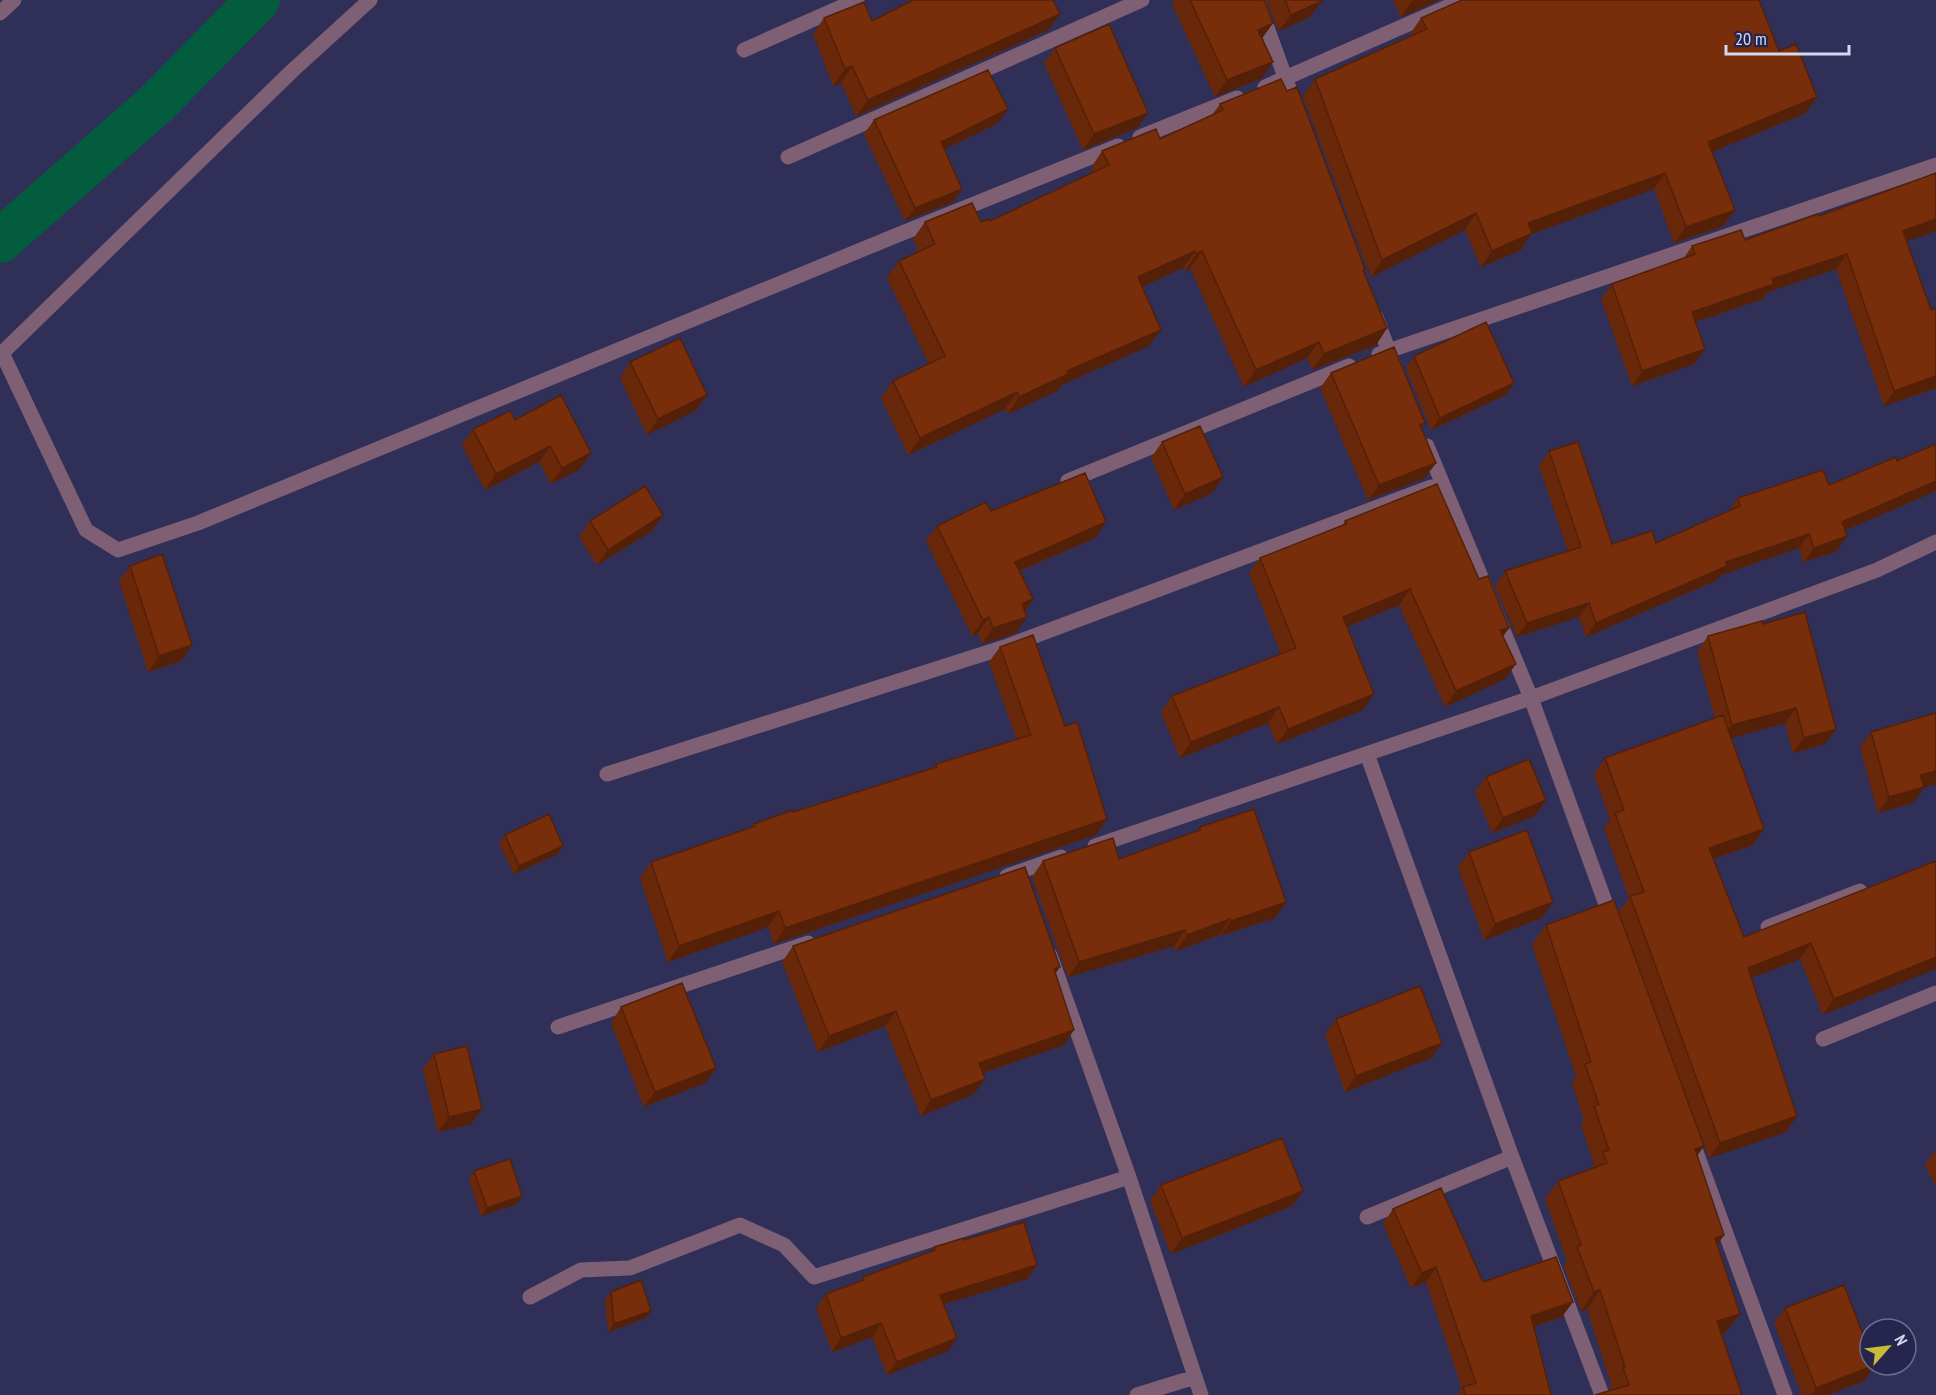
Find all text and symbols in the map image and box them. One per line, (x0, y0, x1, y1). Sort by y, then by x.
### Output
scale bar (1726, 18, 1849, 56)
text: 20 m (1735, 27, 1767, 50)
north arrow (1858, 1317, 1918, 1377)
text: N (1890, 1331, 1912, 1348)

